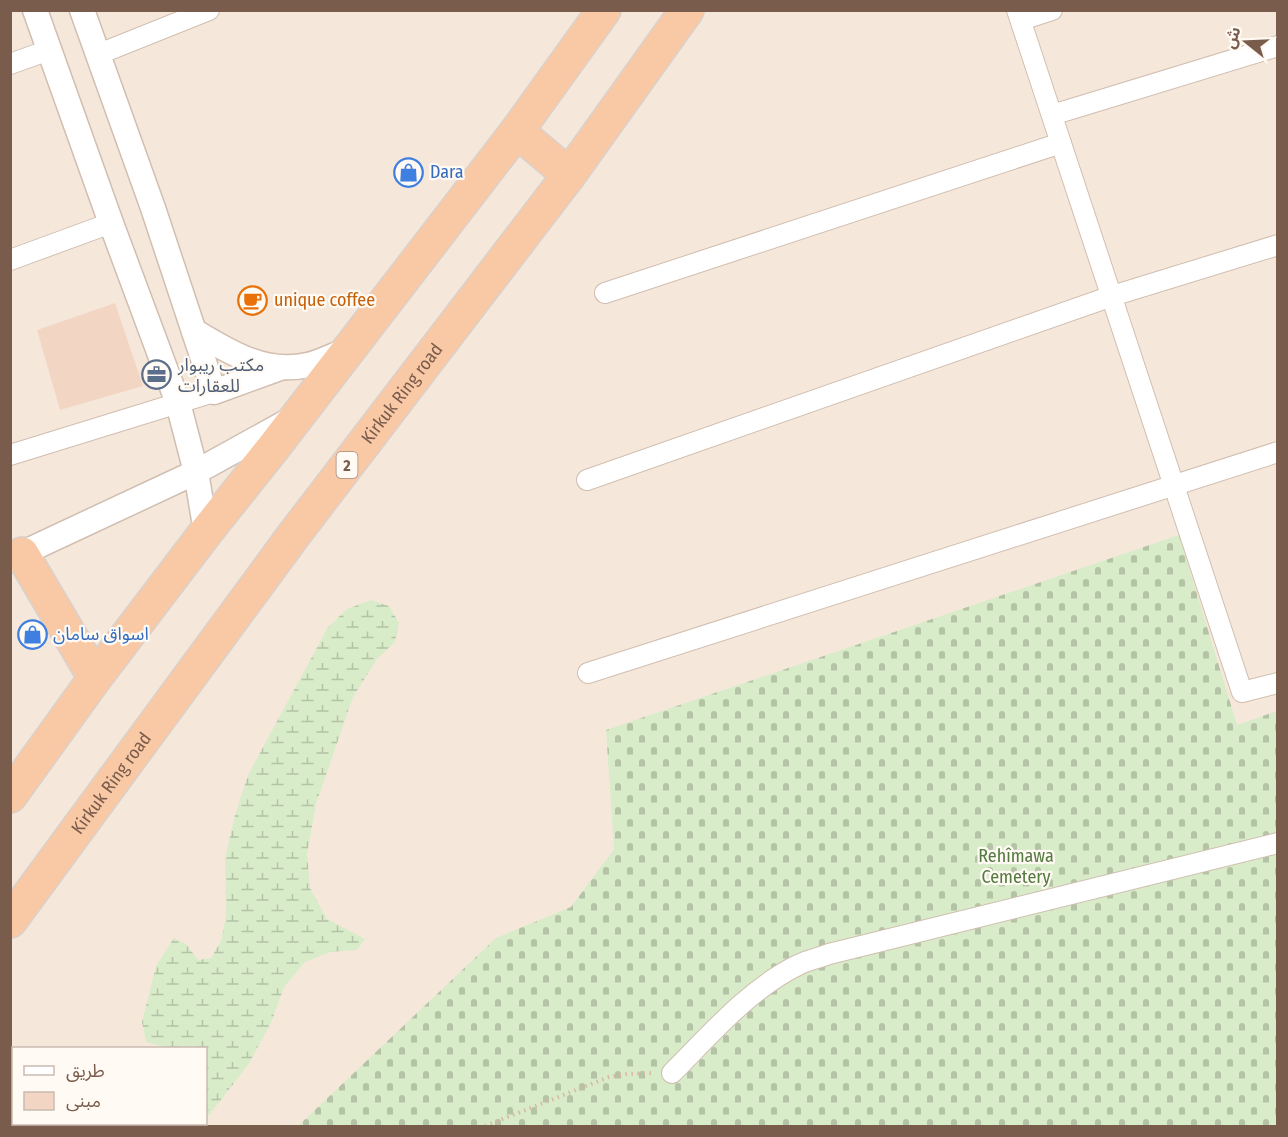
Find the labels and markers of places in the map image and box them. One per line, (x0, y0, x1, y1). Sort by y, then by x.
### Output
shop icon: Dara (393, 156, 425, 188)
place label: Dara (430, 161, 464, 183)
cafe icon: unique coffee (237, 284, 269, 316)
place label: unique coffee (274, 289, 375, 311)
place label: مكتب ريبوار للعقارات (177, 354, 264, 397)
office icon: مكتب ريبوار للعقارات (141, 359, 173, 391)
shop icon: اسواق سامان (16, 618, 48, 650)
place label: اسواق سامان (53, 623, 149, 645)

